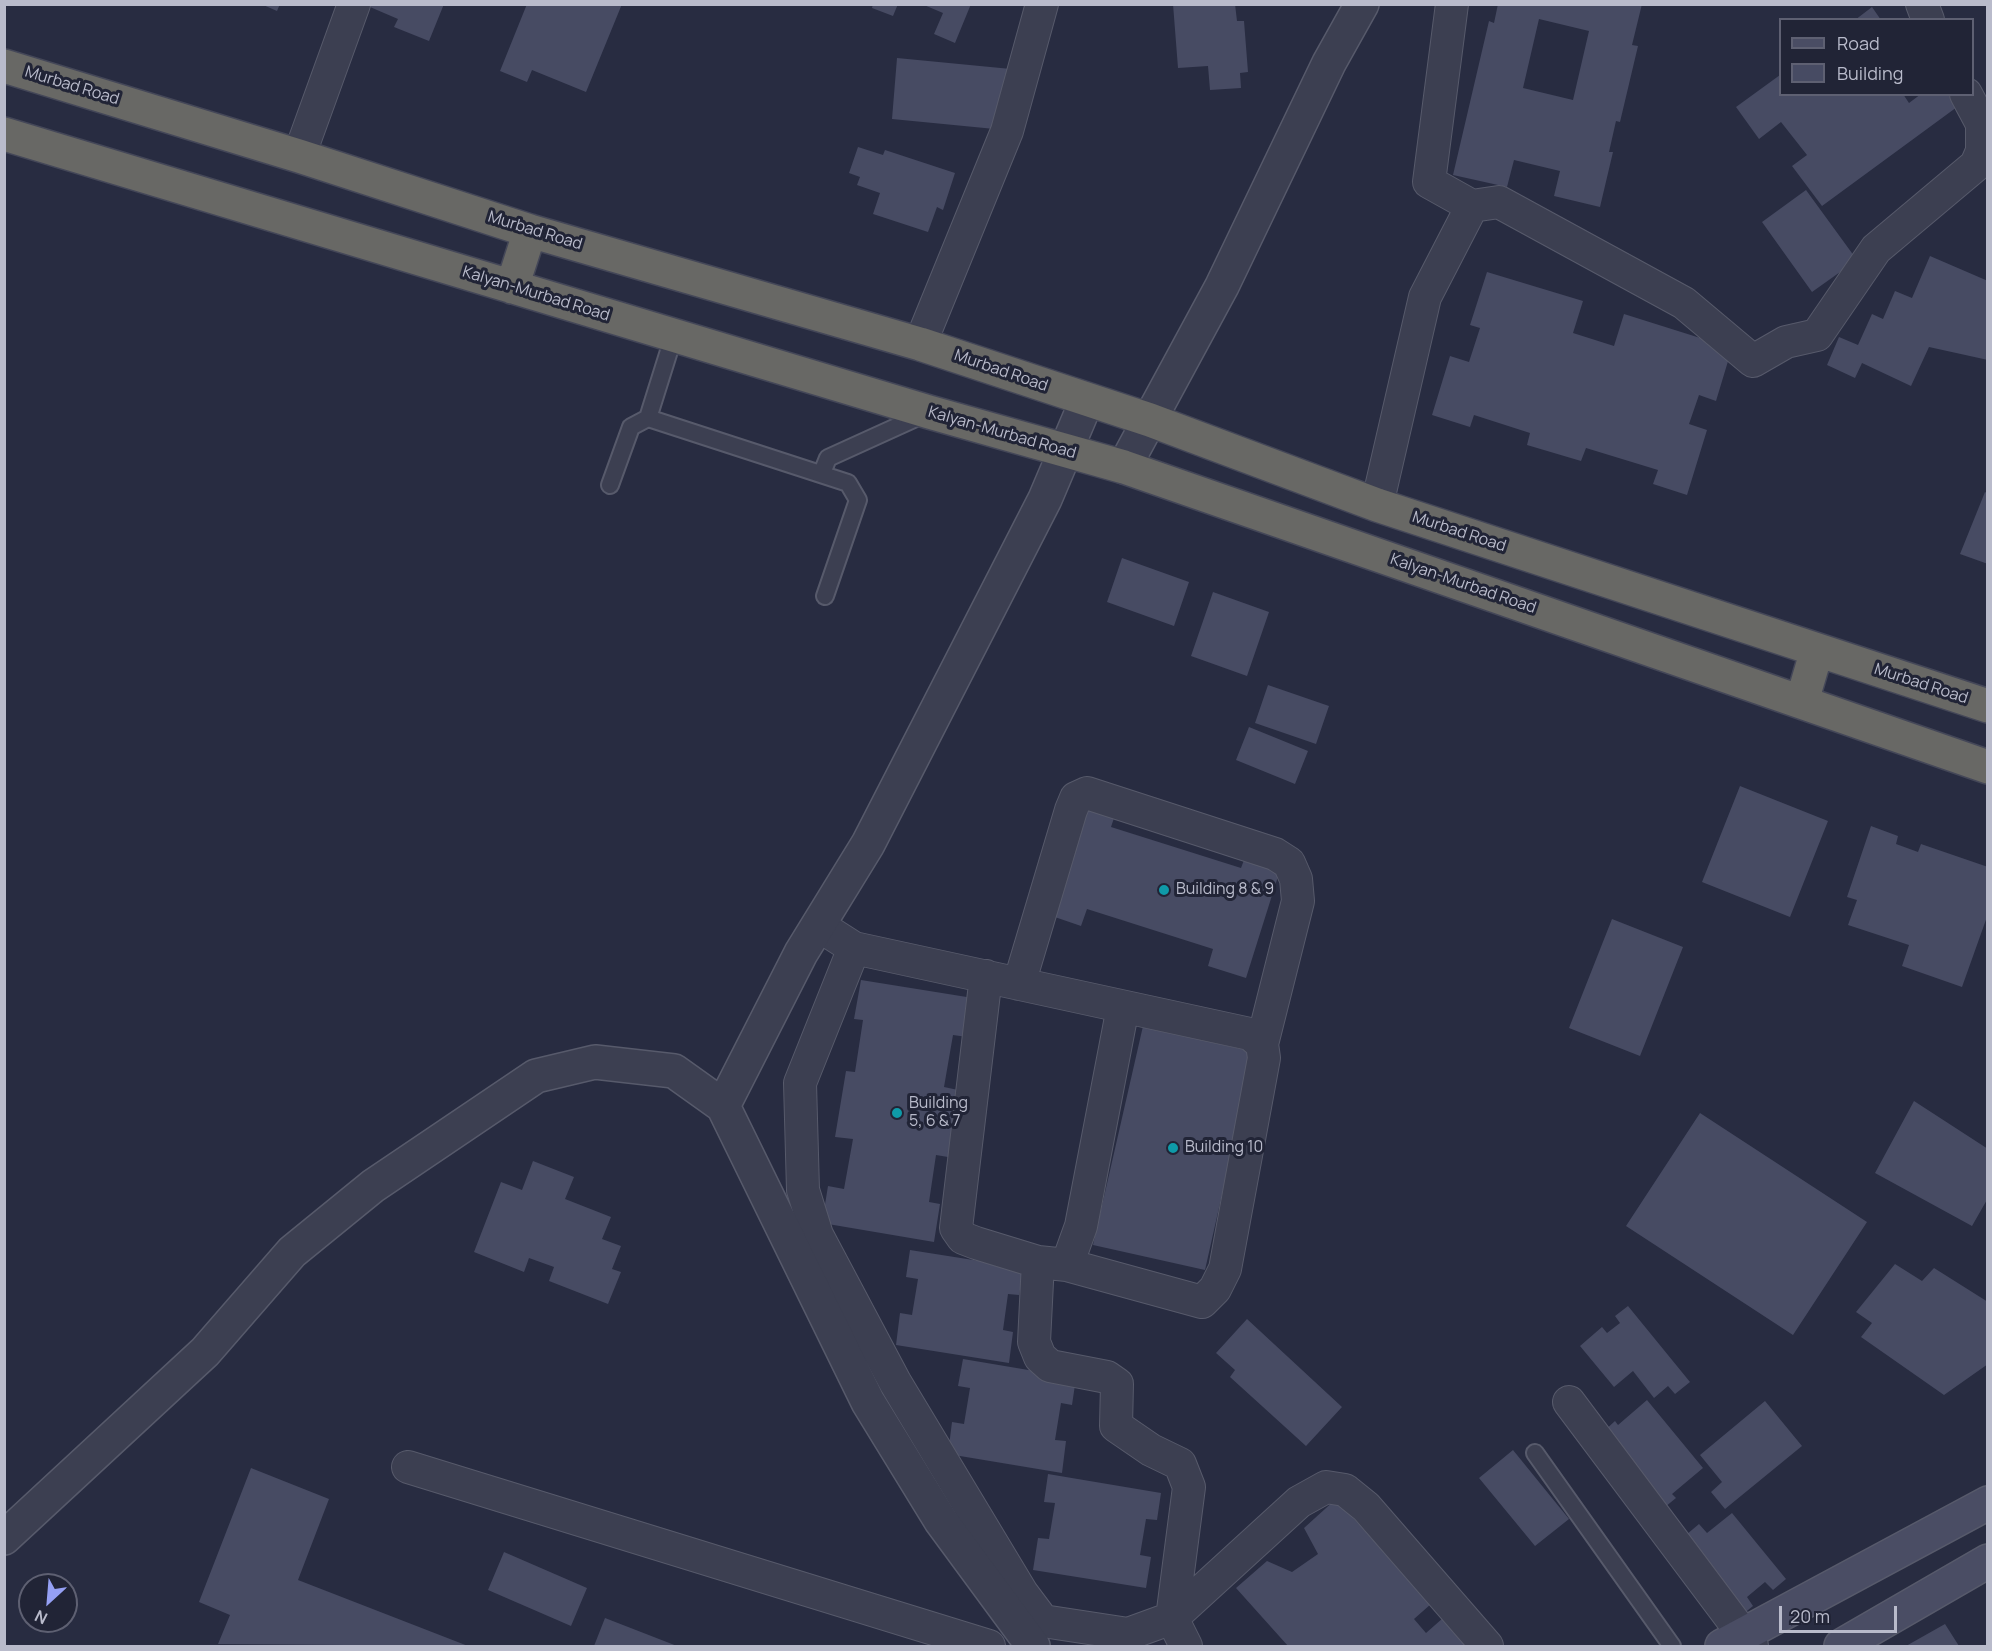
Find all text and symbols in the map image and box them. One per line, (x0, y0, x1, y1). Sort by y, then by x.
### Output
legend (1779, 18, 1974, 96)
text: Road (1837, 31, 1880, 55)
text: Building (1837, 61, 1903, 85)
street label: Murbad Road (22, 63, 122, 109)
street label: Murbad Road (485, 208, 585, 254)
street label: Kalyan-Murbad Road (460, 262, 612, 326)
street label: Murbad Road (952, 346, 1050, 396)
street label: Kalyan-Murbad Road (926, 403, 1078, 463)
street label: Murbad Road (1410, 508, 1508, 556)
street label: Kalyan-Murbad Road (1388, 550, 1538, 618)
street label: Murbad Road (1872, 660, 1970, 708)
place label: Building 8 & 9 (1176, 880, 1274, 900)
marker: Building 8 & 9 (1157, 883, 1171, 897)
place label: Building 5, 6 & 7 (909, 1094, 968, 1132)
marker: Building 5, 6 & 7 (890, 1106, 904, 1120)
place label: Building 10 (1185, 1138, 1263, 1158)
marker: Building 10 (1166, 1141, 1180, 1155)
north arrow (18, 1573, 78, 1633)
scale bar (1782, 1594, 1900, 1632)
text: 20 m (1790, 1604, 1830, 1628)
text: N (31, 1605, 51, 1630)

